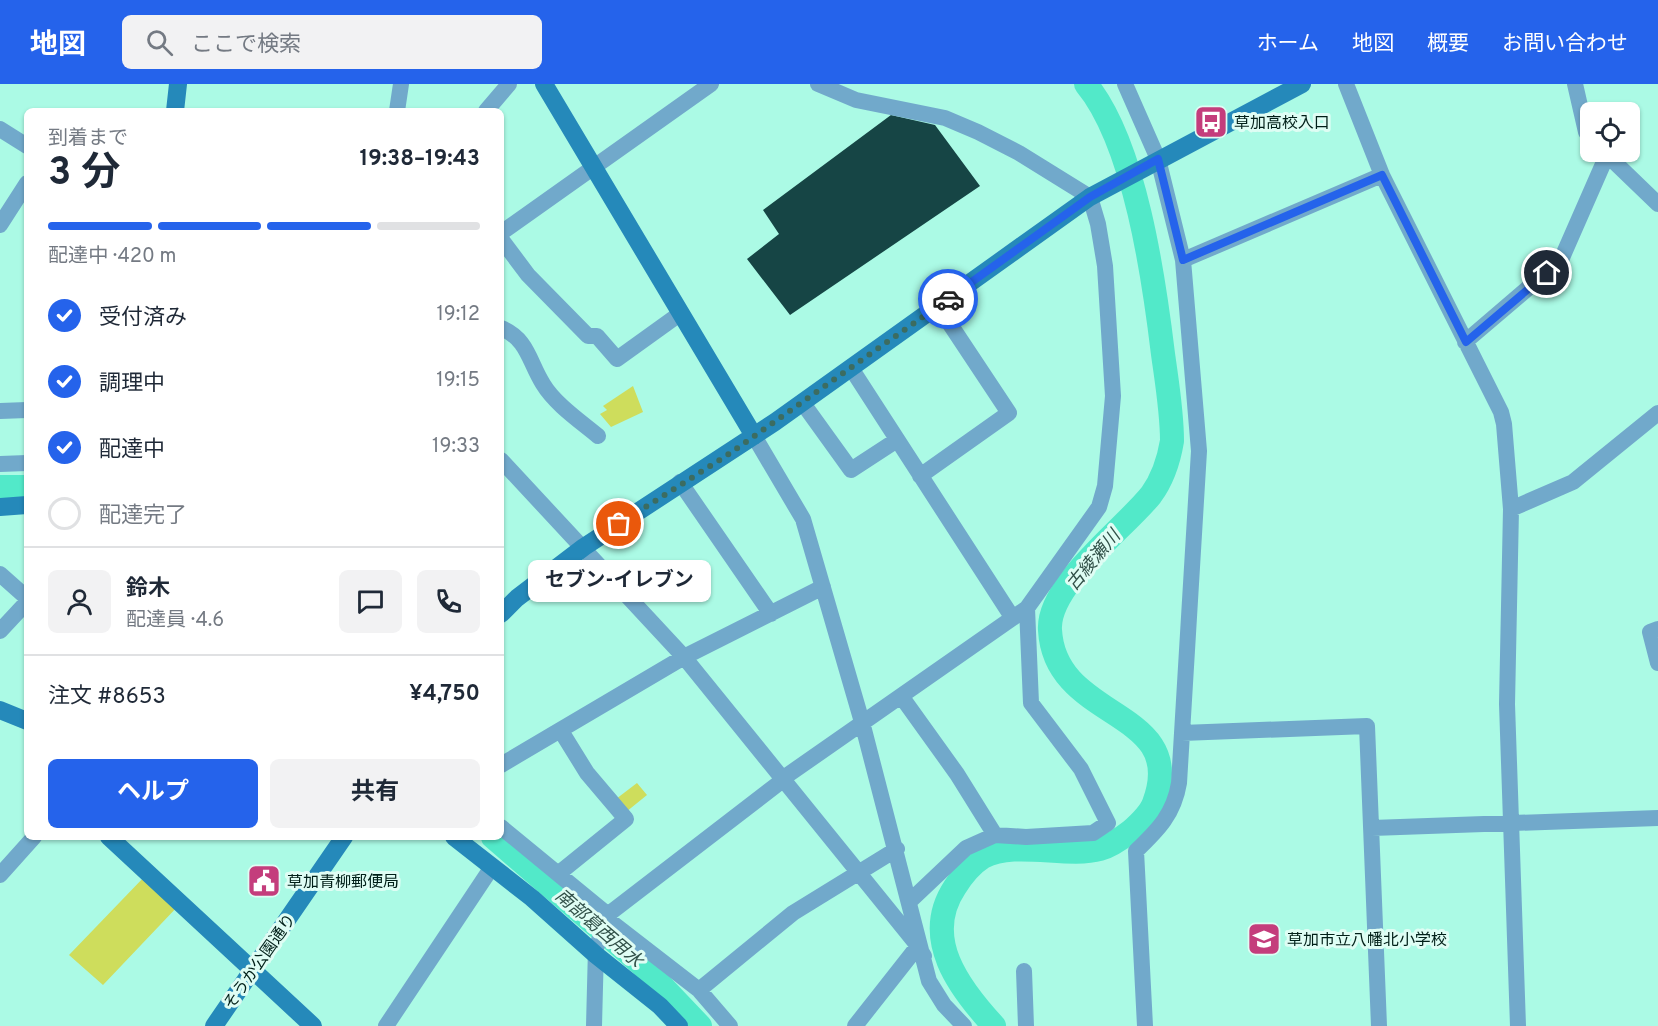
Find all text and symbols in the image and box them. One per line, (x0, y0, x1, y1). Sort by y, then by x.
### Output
search box (122, 15, 542, 69)
icon: search (143, 26, 176, 59)
text: 地図 (30, 28, 86, 64)
text: ホーム (1257, 31, 1319, 58)
text: 地図 (1352, 31, 1394, 58)
text: 概要 (1427, 31, 1469, 58)
text: お問い合わせ (1502, 31, 1628, 58)
text: ここで検索 (191, 32, 301, 59)
map controls (1580, 102, 1640, 162)
button: locate (1580, 102, 1640, 162)
bus stop icon: 草加高校入口 (1193, 104, 1229, 140)
place label: 草加高校入口 (1234, 114, 1330, 134)
text: 到着まで (48, 126, 128, 152)
text: 19:38–19:43 (359, 146, 480, 173)
text: 3 分 (48, 150, 120, 199)
text: 配達中 · 420 m (48, 244, 177, 270)
pin (1521, 247, 1572, 298)
icon: home (1530, 256, 1563, 289)
courier (918, 269, 978, 329)
icon: car (932, 283, 965, 316)
icon: check (48, 299, 81, 332)
text: 19:12 (436, 302, 480, 328)
text: 受付済み (99, 305, 187, 332)
icon: check (48, 365, 81, 398)
text: 19:15 (436, 368, 480, 394)
text: 調理中 (99, 371, 165, 398)
icon: check (48, 431, 81, 464)
text: 19:33 (432, 434, 480, 460)
text: 配達中 (99, 437, 165, 464)
pin (593, 498, 644, 549)
text: 配達完了 (99, 503, 187, 530)
icon: bag (602, 507, 635, 540)
water label: 古綾瀬川 (1062, 524, 1127, 596)
callout: セブン-イレブン (528, 560, 710, 602)
text: セブン-イレブン (545, 568, 694, 594)
button: person (48, 570, 111, 633)
button: chat (339, 570, 402, 633)
button: phone (417, 570, 480, 633)
text: 鈴木 (126, 576, 170, 603)
text: 配達員 · 4.6 (126, 608, 224, 634)
text: ¥4,750 (409, 681, 480, 708)
text: 注文 #8653 (48, 684, 166, 711)
button: ヘルプ (48, 759, 258, 828)
button: 共有 (270, 759, 480, 828)
public building icon: 草加青柳郵便局 (246, 863, 282, 899)
place label: 草加青柳郵便局 (287, 873, 399, 893)
water label: 南部葛西用水 (550, 885, 648, 975)
street label: そうか公園通り (220, 911, 301, 1014)
school or university icon: 草加市立八幡北小学校 (1246, 921, 1282, 957)
place label: 草加市立八幡北小学校 (1287, 931, 1447, 951)

